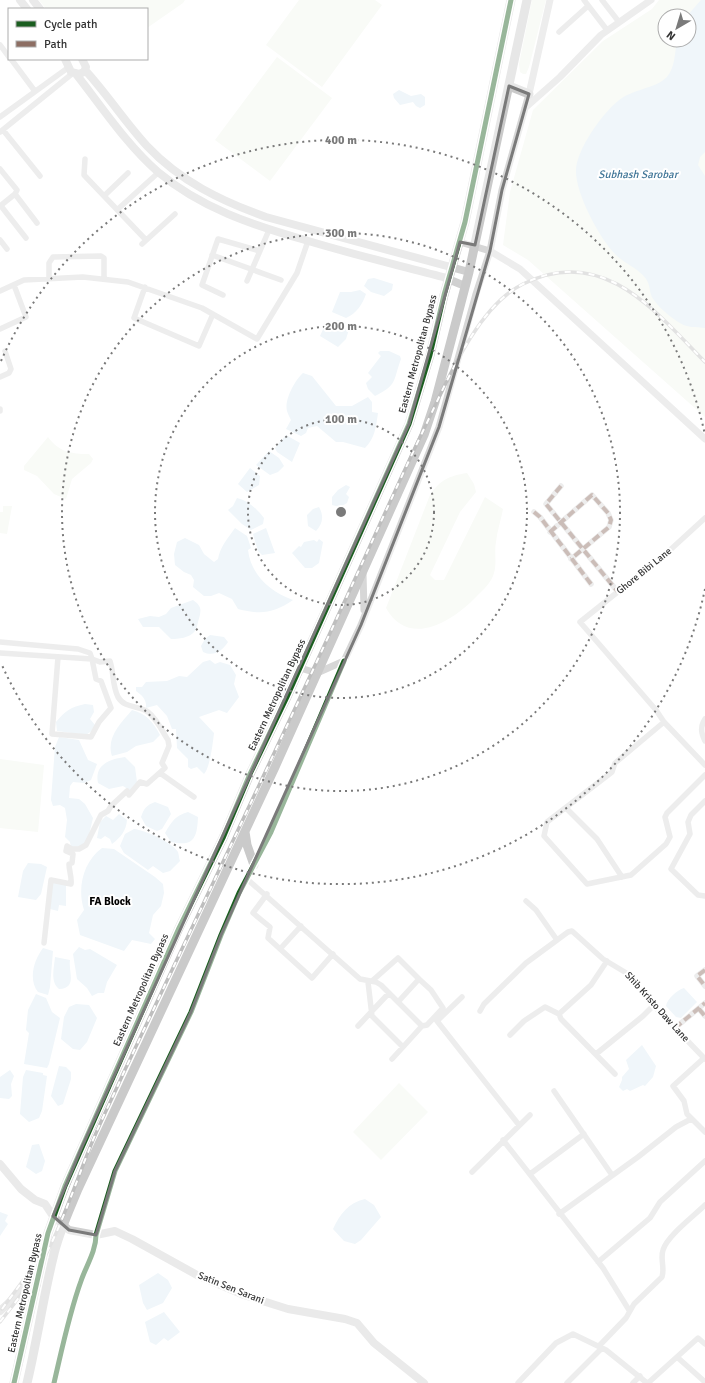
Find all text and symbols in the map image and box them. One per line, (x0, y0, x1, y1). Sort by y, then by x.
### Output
legend (8, 8, 148, 60)
north arrow (657, 8, 697, 48)
text: Cycle path (44, 17, 97, 32)
text: N (664, 28, 678, 43)
text: Path (44, 37, 67, 52)
text: 400 m (325, 133, 357, 148)
water label: Subhash Sarobar (598, 168, 680, 181)
text: 300 m (325, 226, 357, 241)
street label: Eastern Metropolitan Bypass (396, 293, 440, 414)
text: 200 m (325, 319, 357, 334)
text: 100 m (325, 412, 357, 427)
centre of rings (334, 505, 348, 519)
street label: Ghore Bibi Lane (614, 545, 674, 597)
street label: Eastern Metropolitan Bypass (246, 637, 308, 753)
district label: FA Block (89, 895, 131, 908)
street label: Eastern Metropolitan Bypass (111, 931, 172, 1048)
street label: Shib Kristo Daw Lane (622, 969, 692, 1045)
street label: Eastern Metropolitan Bypass (5, 1232, 45, 1354)
street label: Satin Sen Sarani (196, 1269, 266, 1307)

